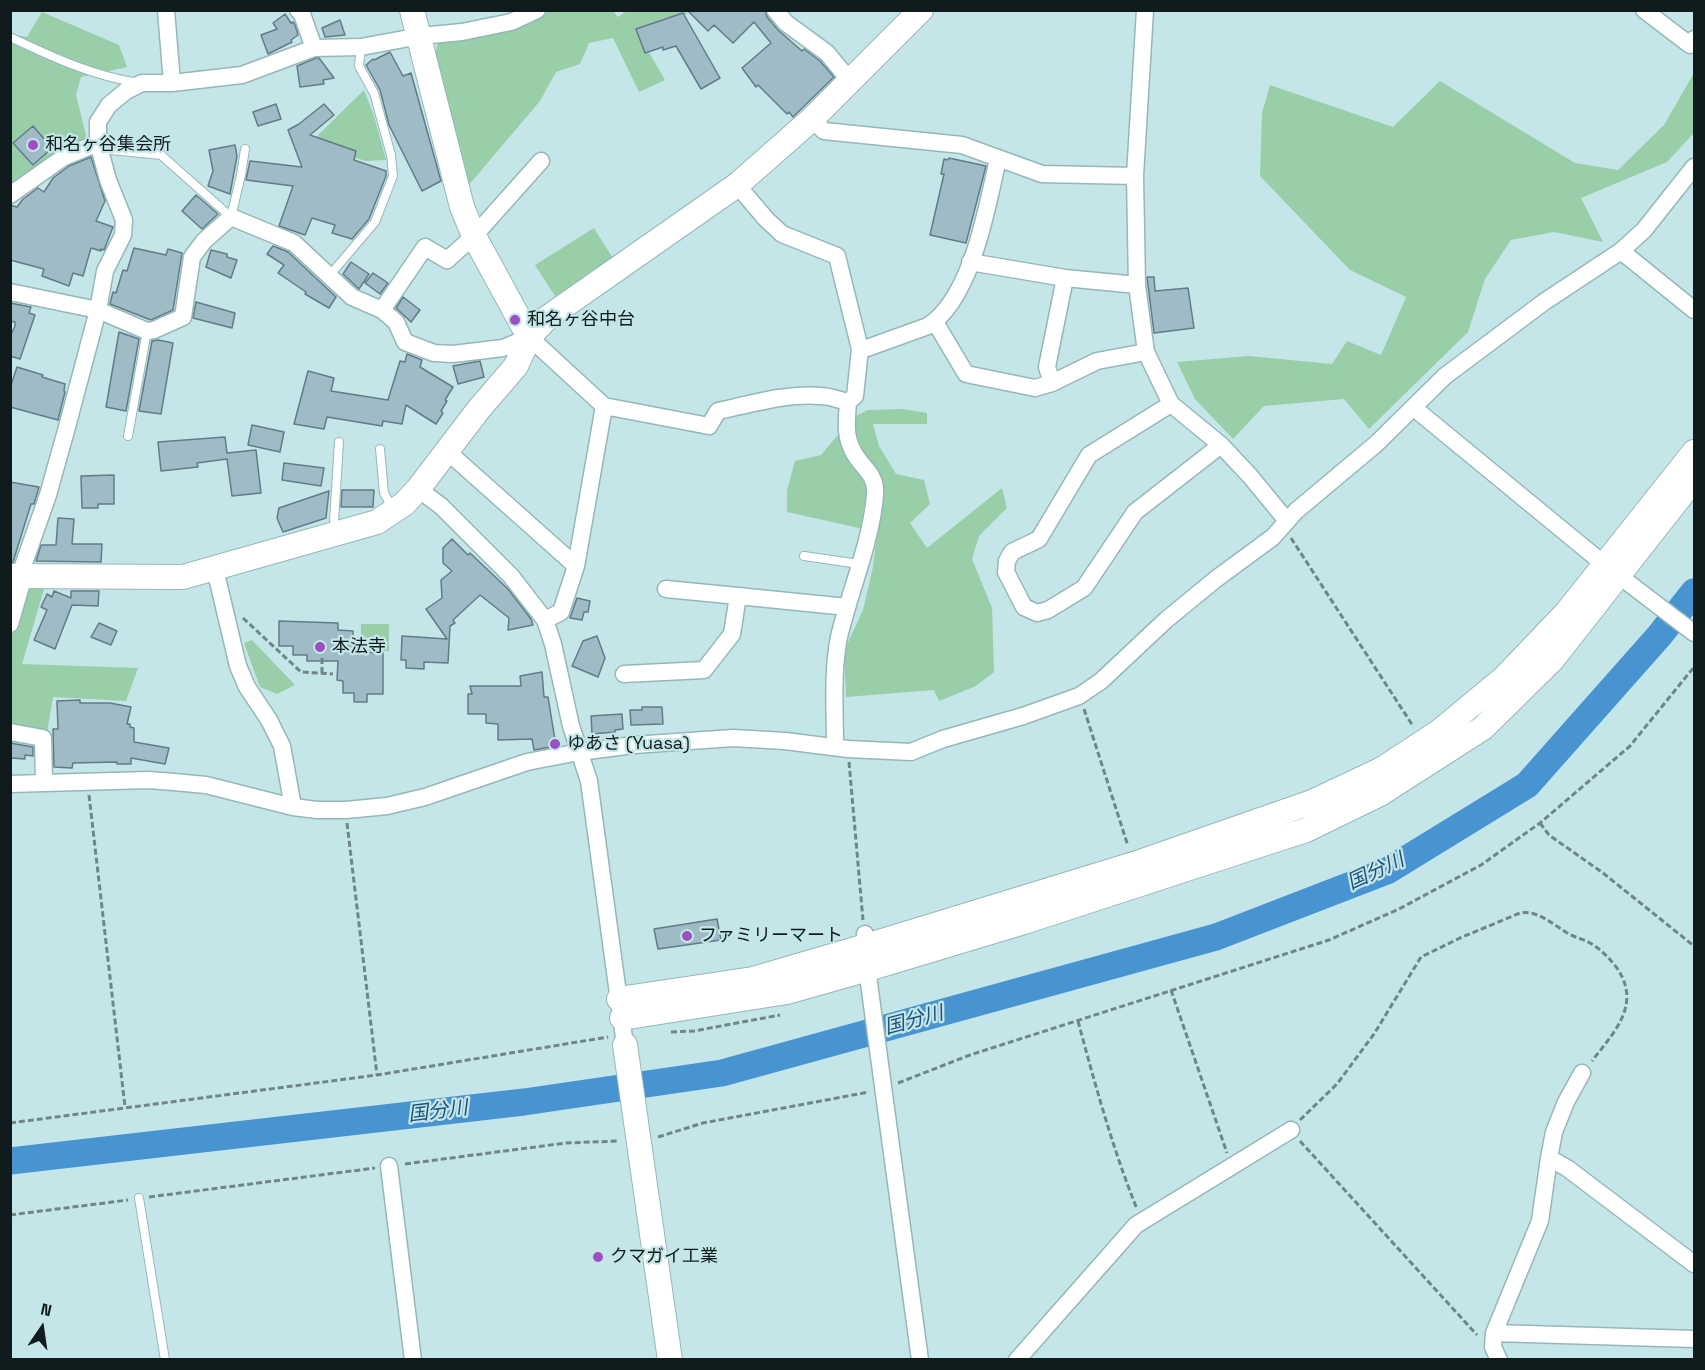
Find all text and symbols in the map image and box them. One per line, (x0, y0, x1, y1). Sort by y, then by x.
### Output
place label: 和名ヶ谷集会所 (45, 134, 171, 156)
marker: 和名ヶ谷集会所 (26, 138, 40, 152)
place label: 和名ヶ谷中台 (527, 309, 635, 331)
marker: 和名ヶ谷中台 (508, 313, 522, 327)
place label: 本法寺 (332, 636, 386, 658)
marker: 本法寺 (313, 640, 327, 654)
place label: ゆあさ (Yuasa) (567, 733, 690, 755)
marker: ゆあさ (Yuasa) (548, 737, 562, 751)
water label: 国分川 (1344, 848, 1408, 896)
place label: ファミリーマート (699, 925, 843, 947)
marker: ファミリーマート (680, 929, 694, 943)
water label: 国分川 (882, 1002, 946, 1040)
water label: 国分川 (407, 1096, 469, 1128)
place label: クマガイ工業 (610, 1246, 718, 1268)
marker: クマガイ工業 (591, 1250, 605, 1264)
north arrow (12, 1298, 72, 1358)
text: N (39, 1299, 54, 1321)

